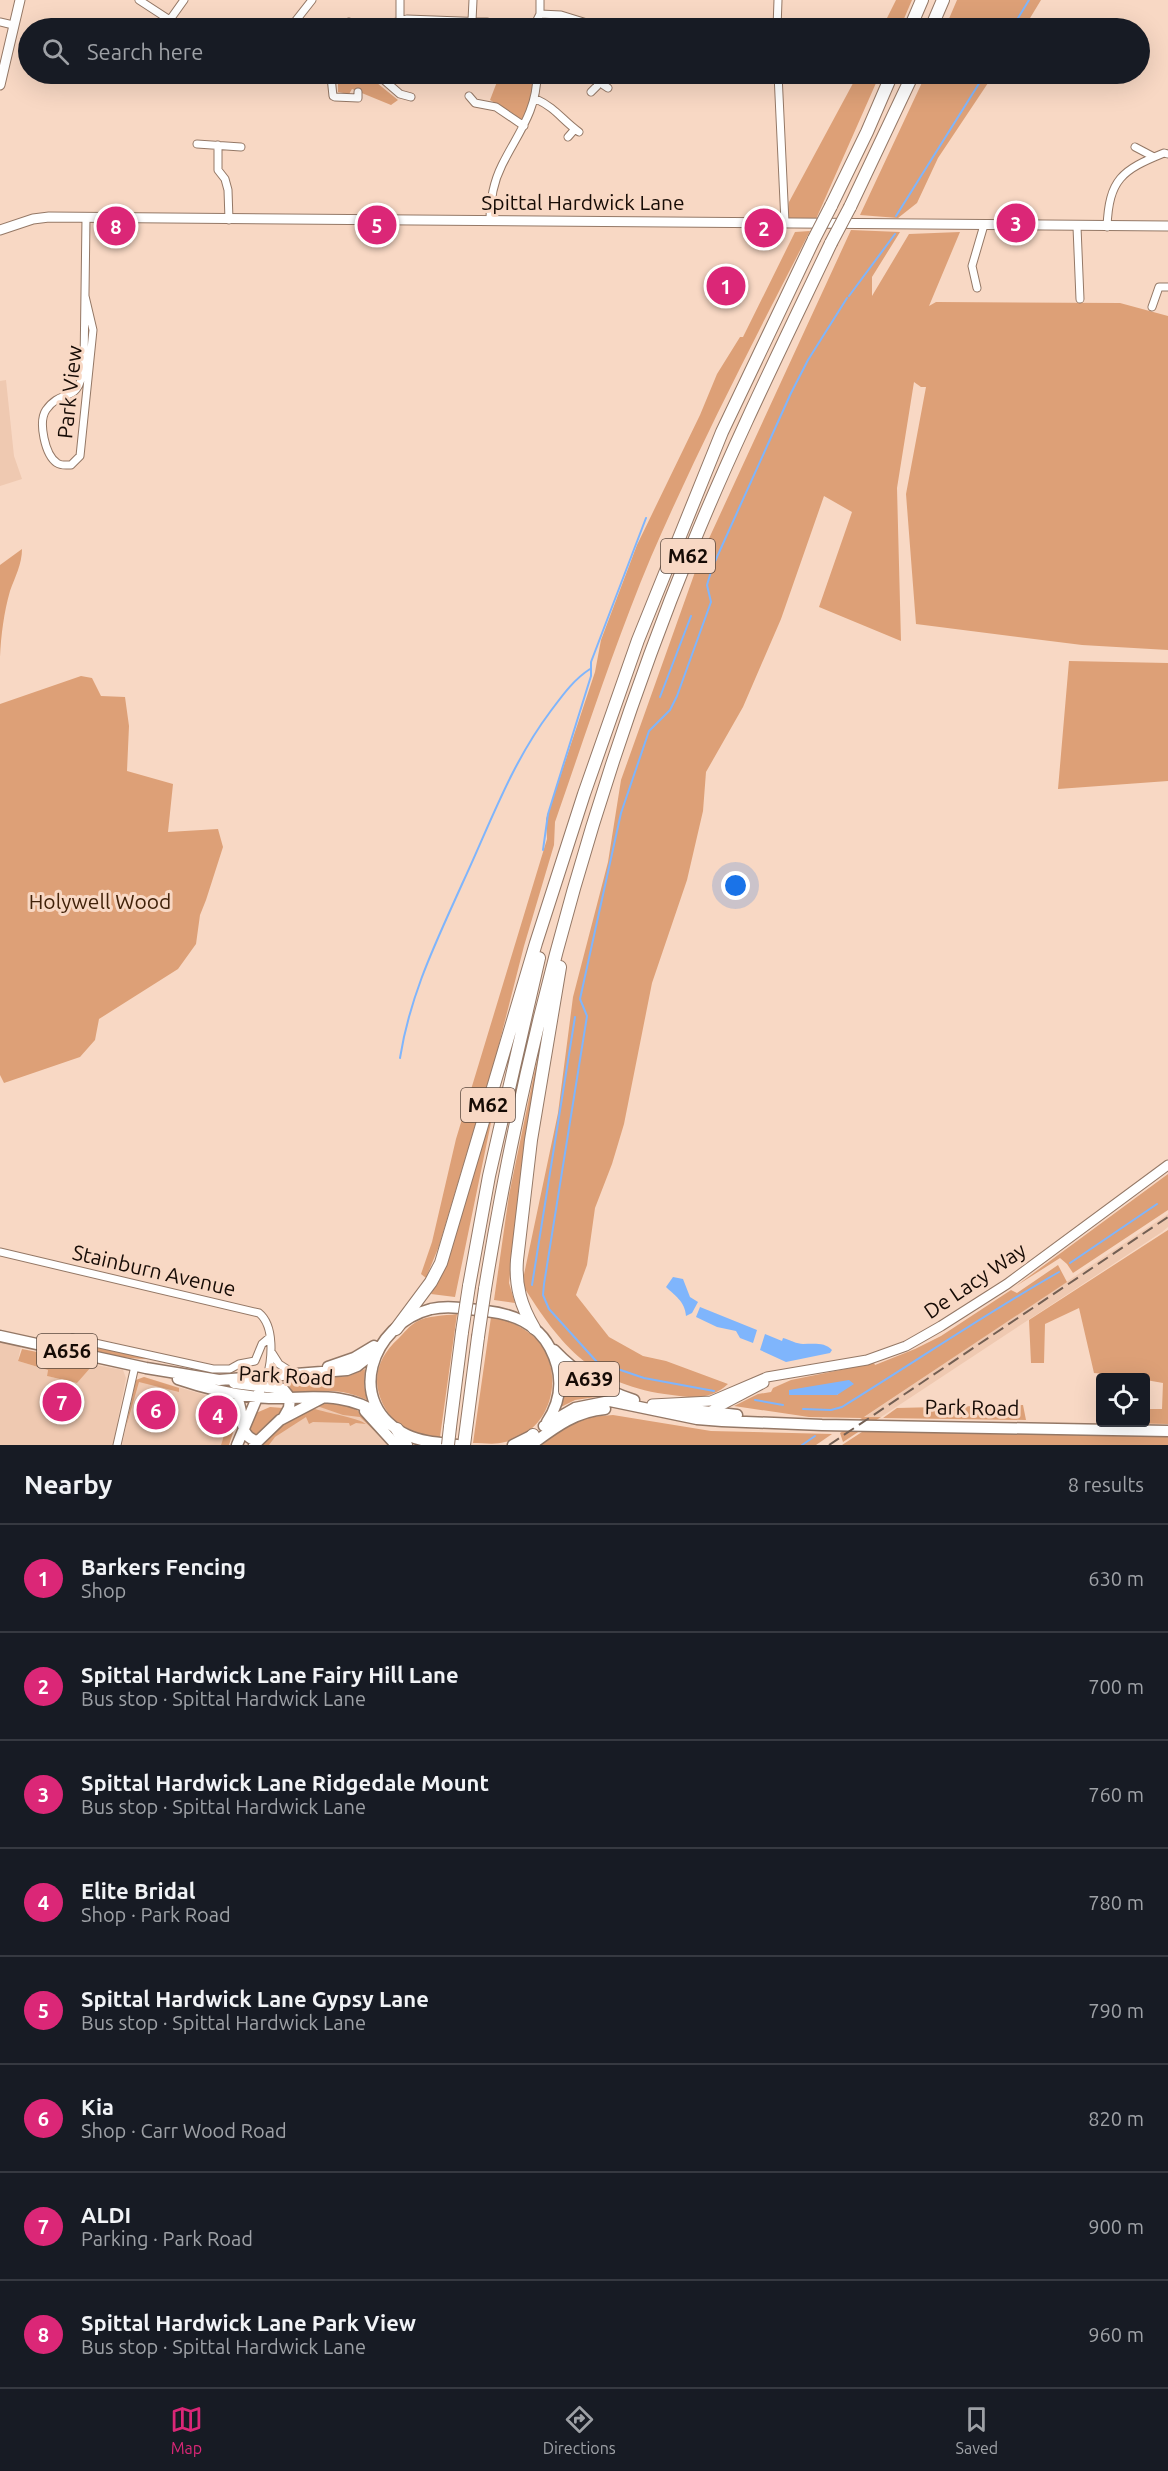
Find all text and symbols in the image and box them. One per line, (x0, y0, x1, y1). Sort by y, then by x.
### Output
search box (18, 18, 1150, 84)
icon: search (39, 35, 72, 68)
text: Search here (87, 39, 203, 64)
street label: Spittal Hardwick Lane (481, 190, 685, 214)
pin: 3 (996, 200, 1036, 246)
pin: 5 (358, 202, 397, 248)
pin: 8 (96, 204, 136, 248)
pin: 2 (744, 206, 783, 250)
pin: 1 (706, 264, 746, 308)
street label: Park View (52, 344, 86, 440)
road number: M62 (661, 539, 715, 573)
your location (721, 871, 750, 900)
park label: Holywell Wood (29, 889, 171, 913)
road number: M62 (461, 1088, 515, 1122)
street label: De Lacy Way (919, 1237, 1030, 1323)
street label: Stainburn Avenue (70, 1240, 238, 1300)
road number: A656 (37, 1334, 97, 1368)
street label: Park Road (238, 1361, 334, 1389)
road number: A639 (559, 1362, 619, 1396)
map controls (1096, 1373, 1150, 1427)
button: locate (1096, 1373, 1150, 1427)
pin: 7 (42, 1380, 82, 1424)
pin: 6 (136, 1388, 176, 1432)
pin: 4 (198, 1392, 238, 1438)
street label: Park Road (924, 1394, 1020, 1420)
text: Nearby (24, 1470, 112, 1499)
text: 8 results (1068, 1473, 1144, 1496)
text: Barkers Fencing (81, 1554, 246, 1579)
text: 1 (38, 1567, 49, 1590)
text: 630 m (1088, 1567, 1144, 1590)
text: Shop (81, 1579, 126, 1602)
text: Spittal Hardwick Lane Fairy Hill Lane (81, 1662, 459, 1687)
text: 2 (38, 1675, 49, 1698)
text: 700 m (1088, 1675, 1144, 1698)
text: Bus stop · Spittal Hardwick Lane (81, 1687, 366, 1710)
text: Spittal Hardwick Lane Ridgedale Mount (81, 1770, 489, 1795)
text: 3 (38, 1783, 49, 1806)
text: 760 m (1088, 1783, 1144, 1806)
text: Bus stop · Spittal Hardwick Lane (81, 1795, 366, 1818)
text: Elite Bridal (81, 1878, 195, 1903)
text: 4 (38, 1891, 49, 1914)
text: 780 m (1088, 1891, 1144, 1914)
text: Shop · Park Road (81, 1903, 231, 1926)
text: Spittal Hardwick Lane Gypsy Lane (81, 1986, 429, 2011)
text: 5 (38, 1999, 49, 2022)
text: 790 m (1088, 1999, 1144, 2022)
text: Bus stop · Spittal Hardwick Lane (81, 2011, 366, 2034)
text: Kia (81, 2094, 114, 2119)
text: 6 (38, 2107, 49, 2130)
text: 820 m (1088, 2107, 1144, 2130)
text: Shop · Carr Wood Road (81, 2119, 287, 2142)
text: ALDI (81, 2202, 131, 2227)
text: 7 (38, 2215, 49, 2238)
text: 900 m (1088, 2215, 1144, 2238)
text: Parking · Park Road (81, 2227, 253, 2250)
text: Spittal Hardwick Lane Park View (81, 2310, 416, 2335)
text: 8 (38, 2323, 49, 2346)
text: 960 m (1088, 2323, 1144, 2346)
text: Bus stop · Spittal Hardwick Lane (81, 2335, 366, 2358)
tab: Map (170, 2403, 203, 2457)
tab: Directions (543, 2403, 616, 2457)
tab: Saved (956, 2403, 998, 2457)

